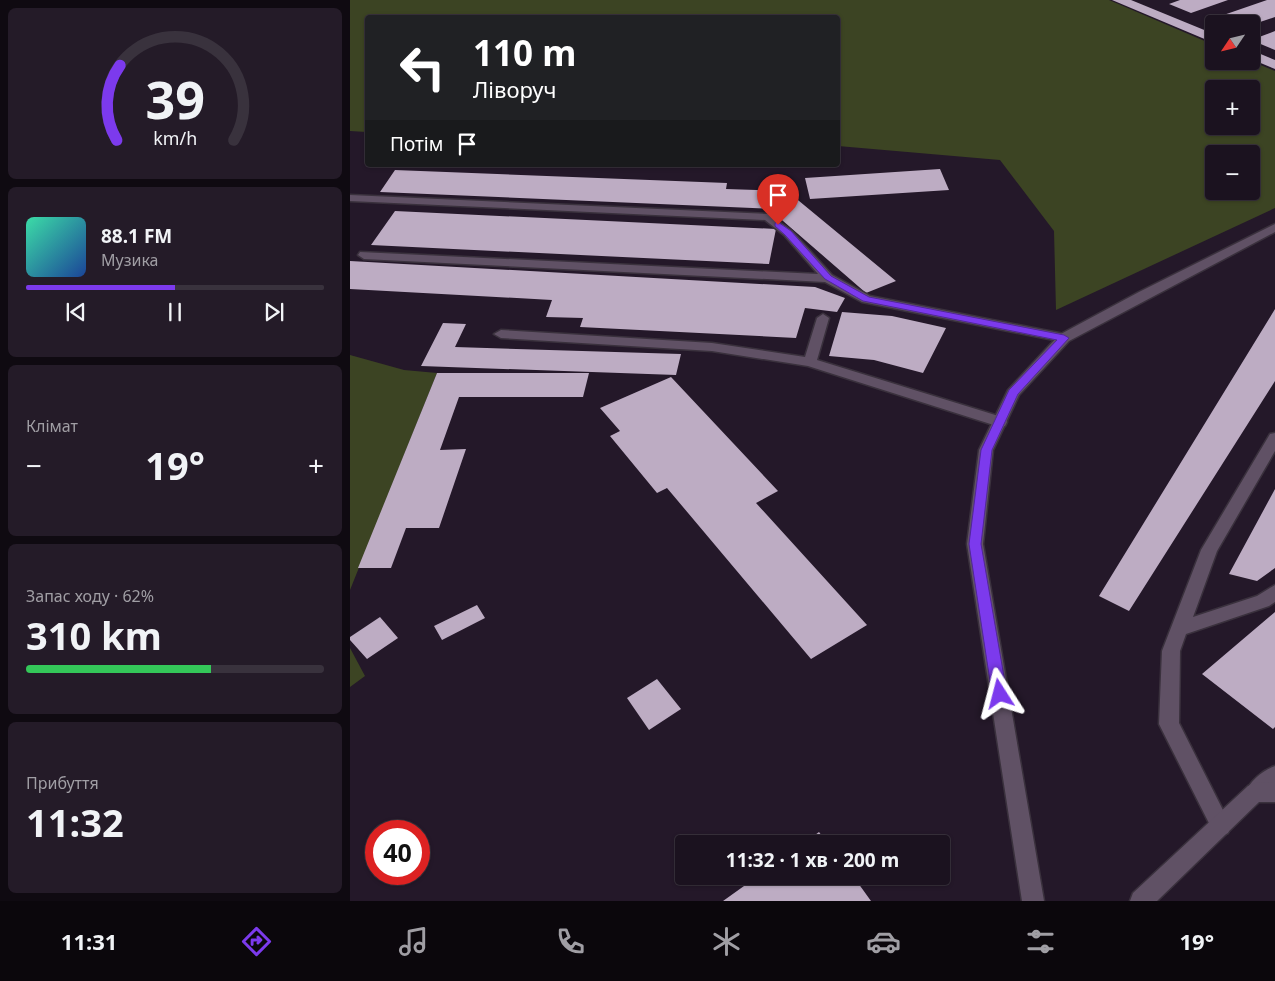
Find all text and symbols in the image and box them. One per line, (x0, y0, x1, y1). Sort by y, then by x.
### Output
north arrow (1205, 15, 1260, 70)
map controls (1205, 15, 1260, 200)
text: 110 m (473, 29, 576, 76)
icon: left (390, 35, 455, 100)
text: 39 (145, 63, 205, 134)
text: Ліворуч (473, 74, 556, 104)
button: + (1205, 80, 1260, 135)
text: km/h (153, 126, 197, 150)
icon: arrive (453, 130, 481, 158)
text: Потім (390, 131, 443, 157)
button: − (1205, 145, 1260, 200)
pin (757, 174, 799, 225)
icon: arrive (764, 181, 792, 209)
text: 88.1 FM (101, 223, 172, 249)
text: Музика (101, 249, 158, 271)
icon: previous (62, 298, 90, 326)
icon: pause (161, 298, 189, 326)
icon: next (260, 298, 288, 326)
text: Клімат (26, 415, 78, 437)
text: 19° (145, 439, 205, 491)
text: − (26, 446, 42, 484)
text: + (308, 446, 324, 484)
text: Запас ходу · 62% (26, 585, 154, 607)
text: 310 km (26, 609, 162, 661)
position arrow (973, 667, 1025, 719)
text: Прибуття (26, 772, 99, 794)
text: 11:32 (26, 796, 124, 848)
speed limit sign: 40 (365, 820, 430, 885)
text: 11:32 · 1 хв · 200 m (726, 847, 899, 873)
icon: directions (239, 924, 274, 959)
icon: music (396, 924, 431, 959)
icon: phone (553, 924, 588, 959)
icon: climate (709, 924, 744, 959)
icon: car (866, 924, 901, 959)
icon: filters (1023, 924, 1058, 959)
text: 11:31 (61, 926, 117, 956)
text: 19° (1180, 926, 1214, 956)

